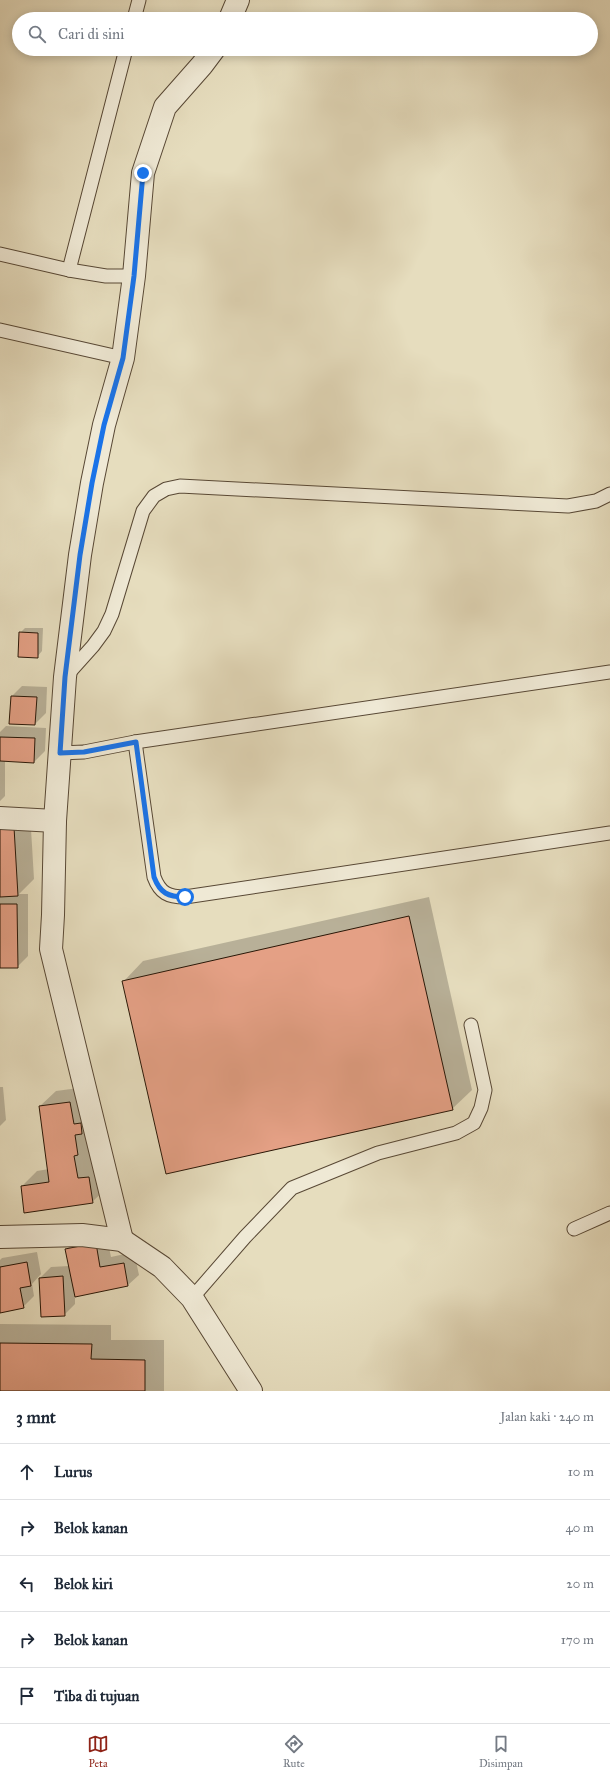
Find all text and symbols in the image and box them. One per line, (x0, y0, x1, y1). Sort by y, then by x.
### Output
search box (12, 12, 598, 56)
icon: search (26, 23, 48, 45)
text: Cari di sini (58, 25, 124, 43)
route end (134, 164, 152, 182)
route start (176, 888, 194, 906)
text: 3 mnt (16, 1407, 56, 1428)
text: Jalan kaki · 240 m (500, 1409, 594, 1425)
icon: ahead (16, 1461, 38, 1483)
text: Lurus (54, 1463, 92, 1481)
text: 10 m (568, 1464, 594, 1480)
icon: right (16, 1517, 38, 1539)
text: Belok kanan (54, 1519, 128, 1537)
text: 40 m (565, 1520, 594, 1536)
icon: left (16, 1573, 38, 1595)
text: Belok kiri (54, 1575, 113, 1593)
text: 20 m (566, 1576, 594, 1592)
icon: right (16, 1629, 38, 1651)
text: Belok kanan (54, 1631, 128, 1649)
text: 170 m (561, 1632, 594, 1648)
icon: arrive (16, 1685, 38, 1707)
text: Tiba di tujuan (54, 1687, 139, 1705)
tab: Peta (87, 1733, 109, 1770)
tab: Rute (283, 1733, 305, 1770)
tab: Disimpan (479, 1733, 523, 1770)

